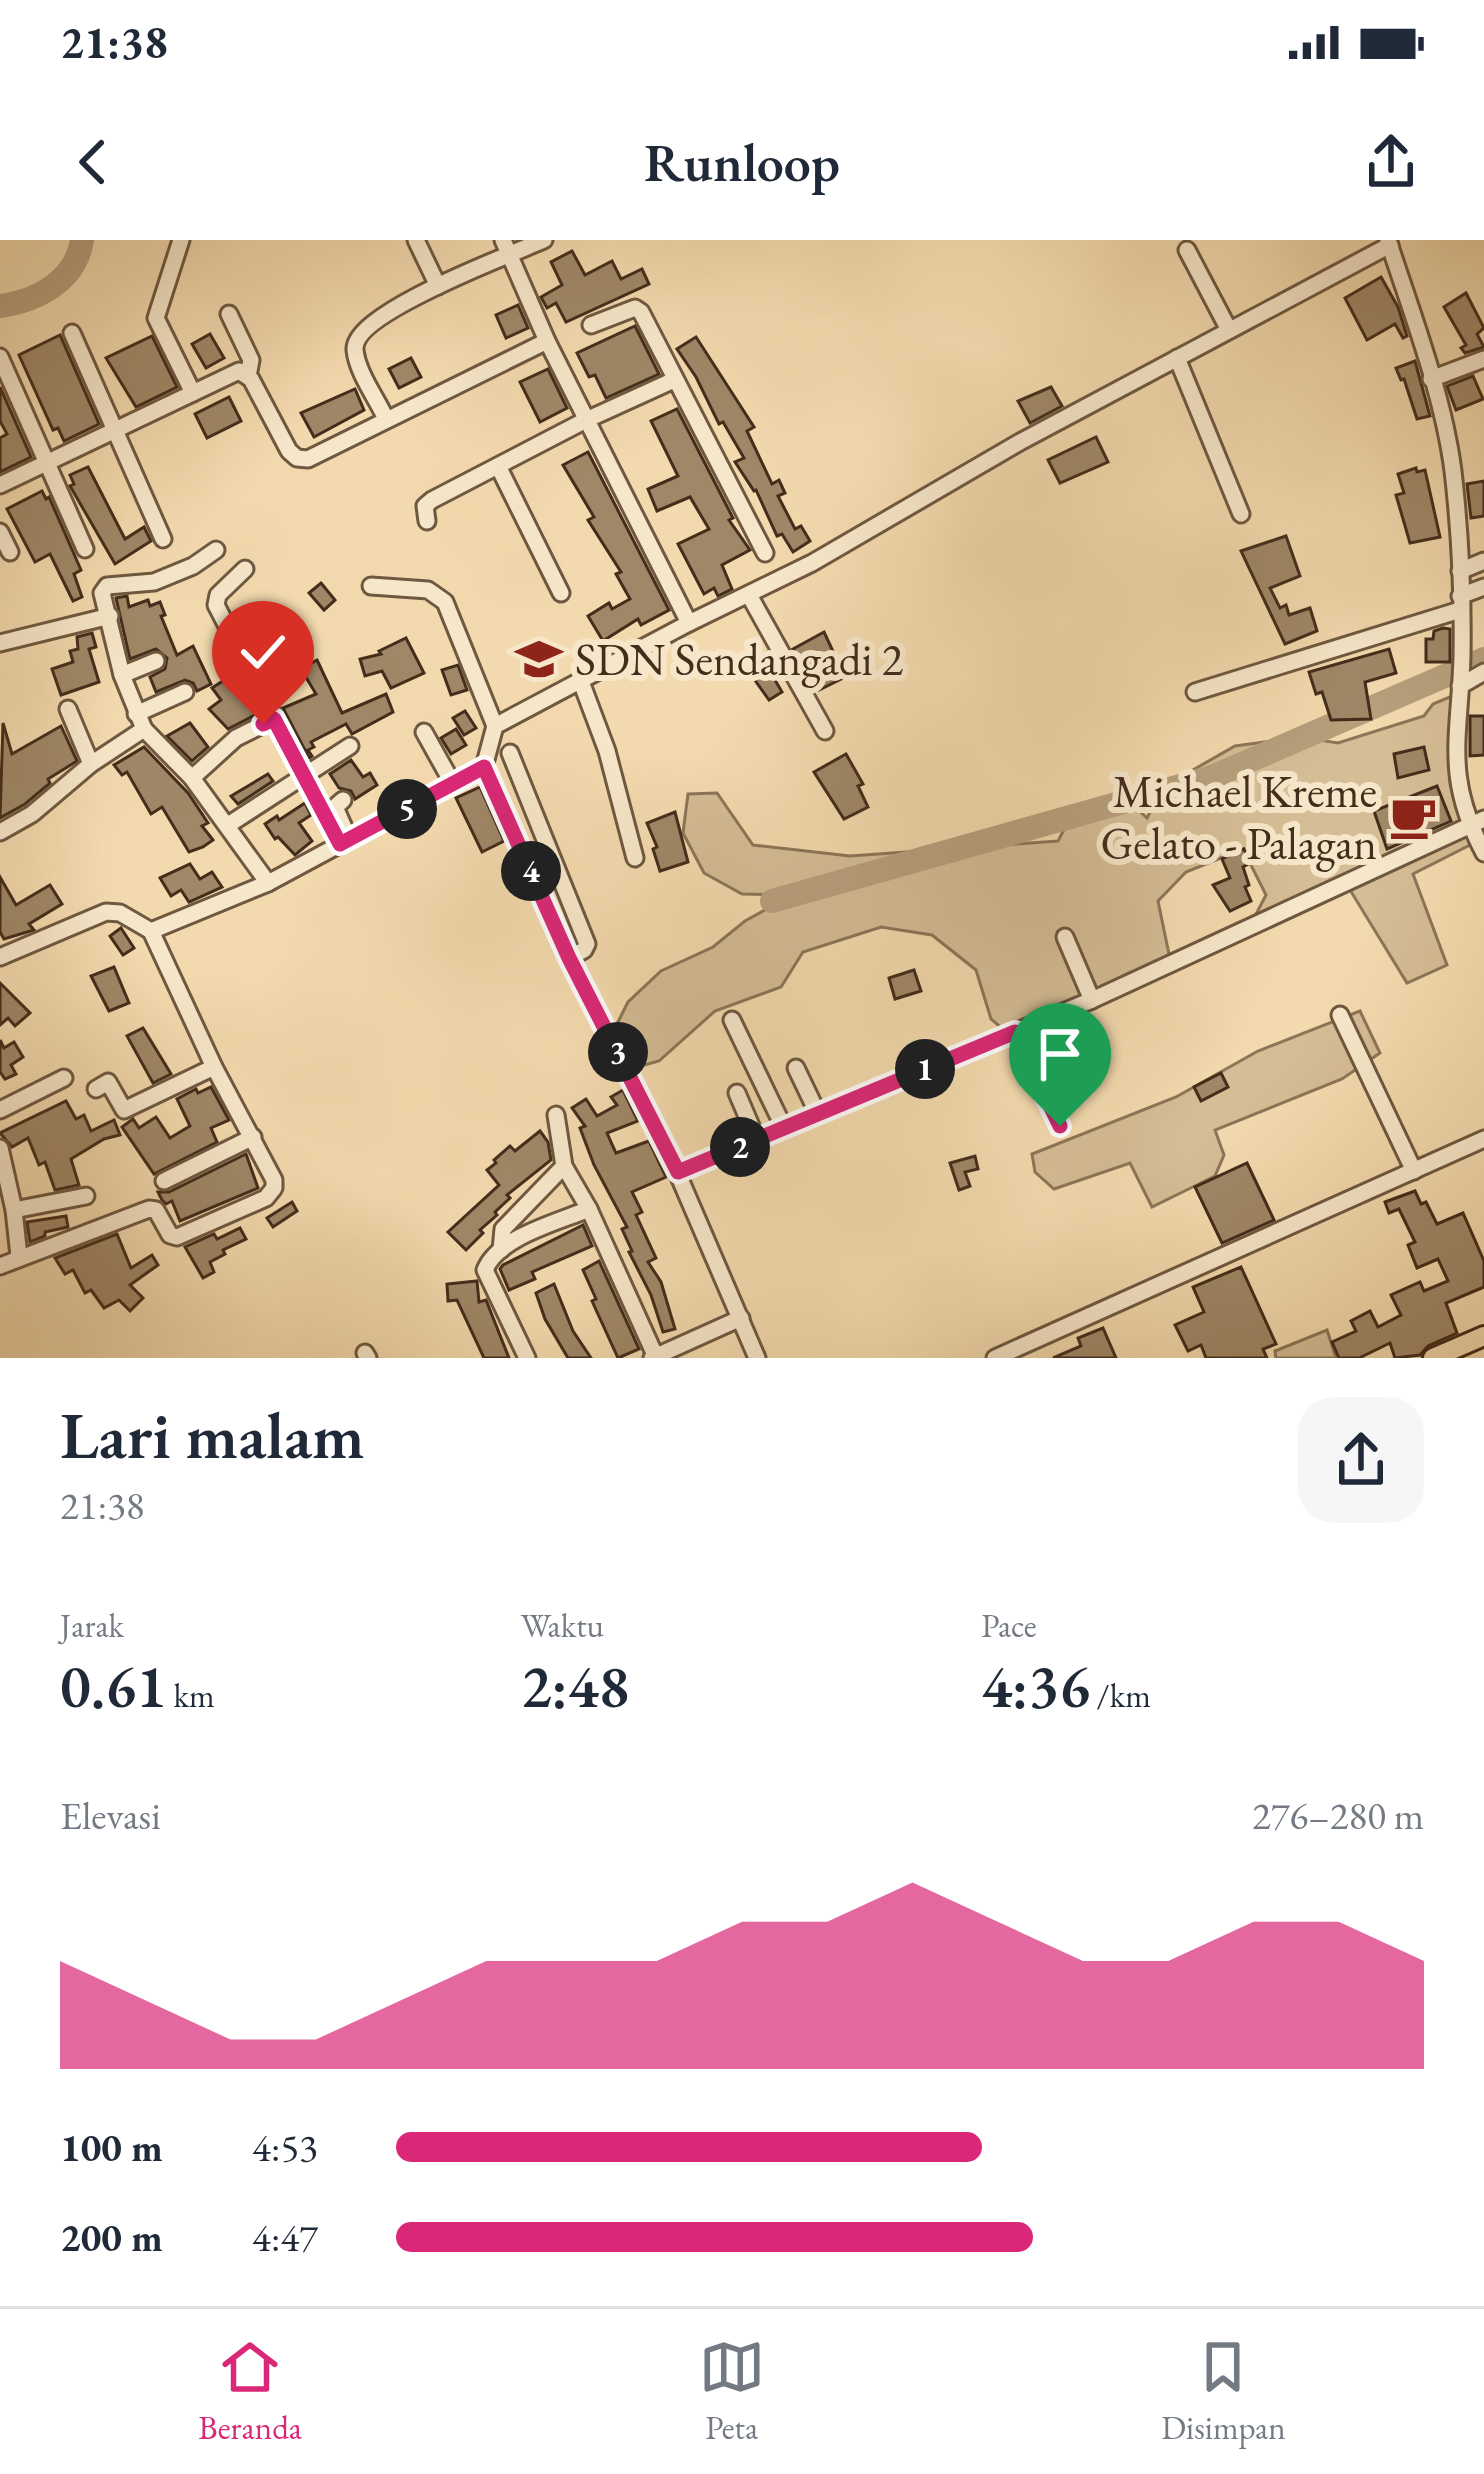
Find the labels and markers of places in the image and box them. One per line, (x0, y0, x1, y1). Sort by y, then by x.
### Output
pin (212, 601, 314, 724)
place label: SDN Sendangadi 2 (575, 630, 904, 688)
school or university icon: SDN Sendangadi 2 (514, 634, 564, 684)
place label: Michael Kreme Gelato - Palagan (1101, 762, 1377, 872)
pin: 5 (377, 779, 437, 839)
cafe icon: Michael Kreme Gelato - Palagan (1388, 792, 1438, 842)
pin: 4 (501, 841, 561, 901)
pin (1009, 1003, 1111, 1126)
pin: 3 (588, 1022, 648, 1082)
pin: 1 (895, 1039, 955, 1099)
pin: 2 (710, 1117, 770, 1177)

